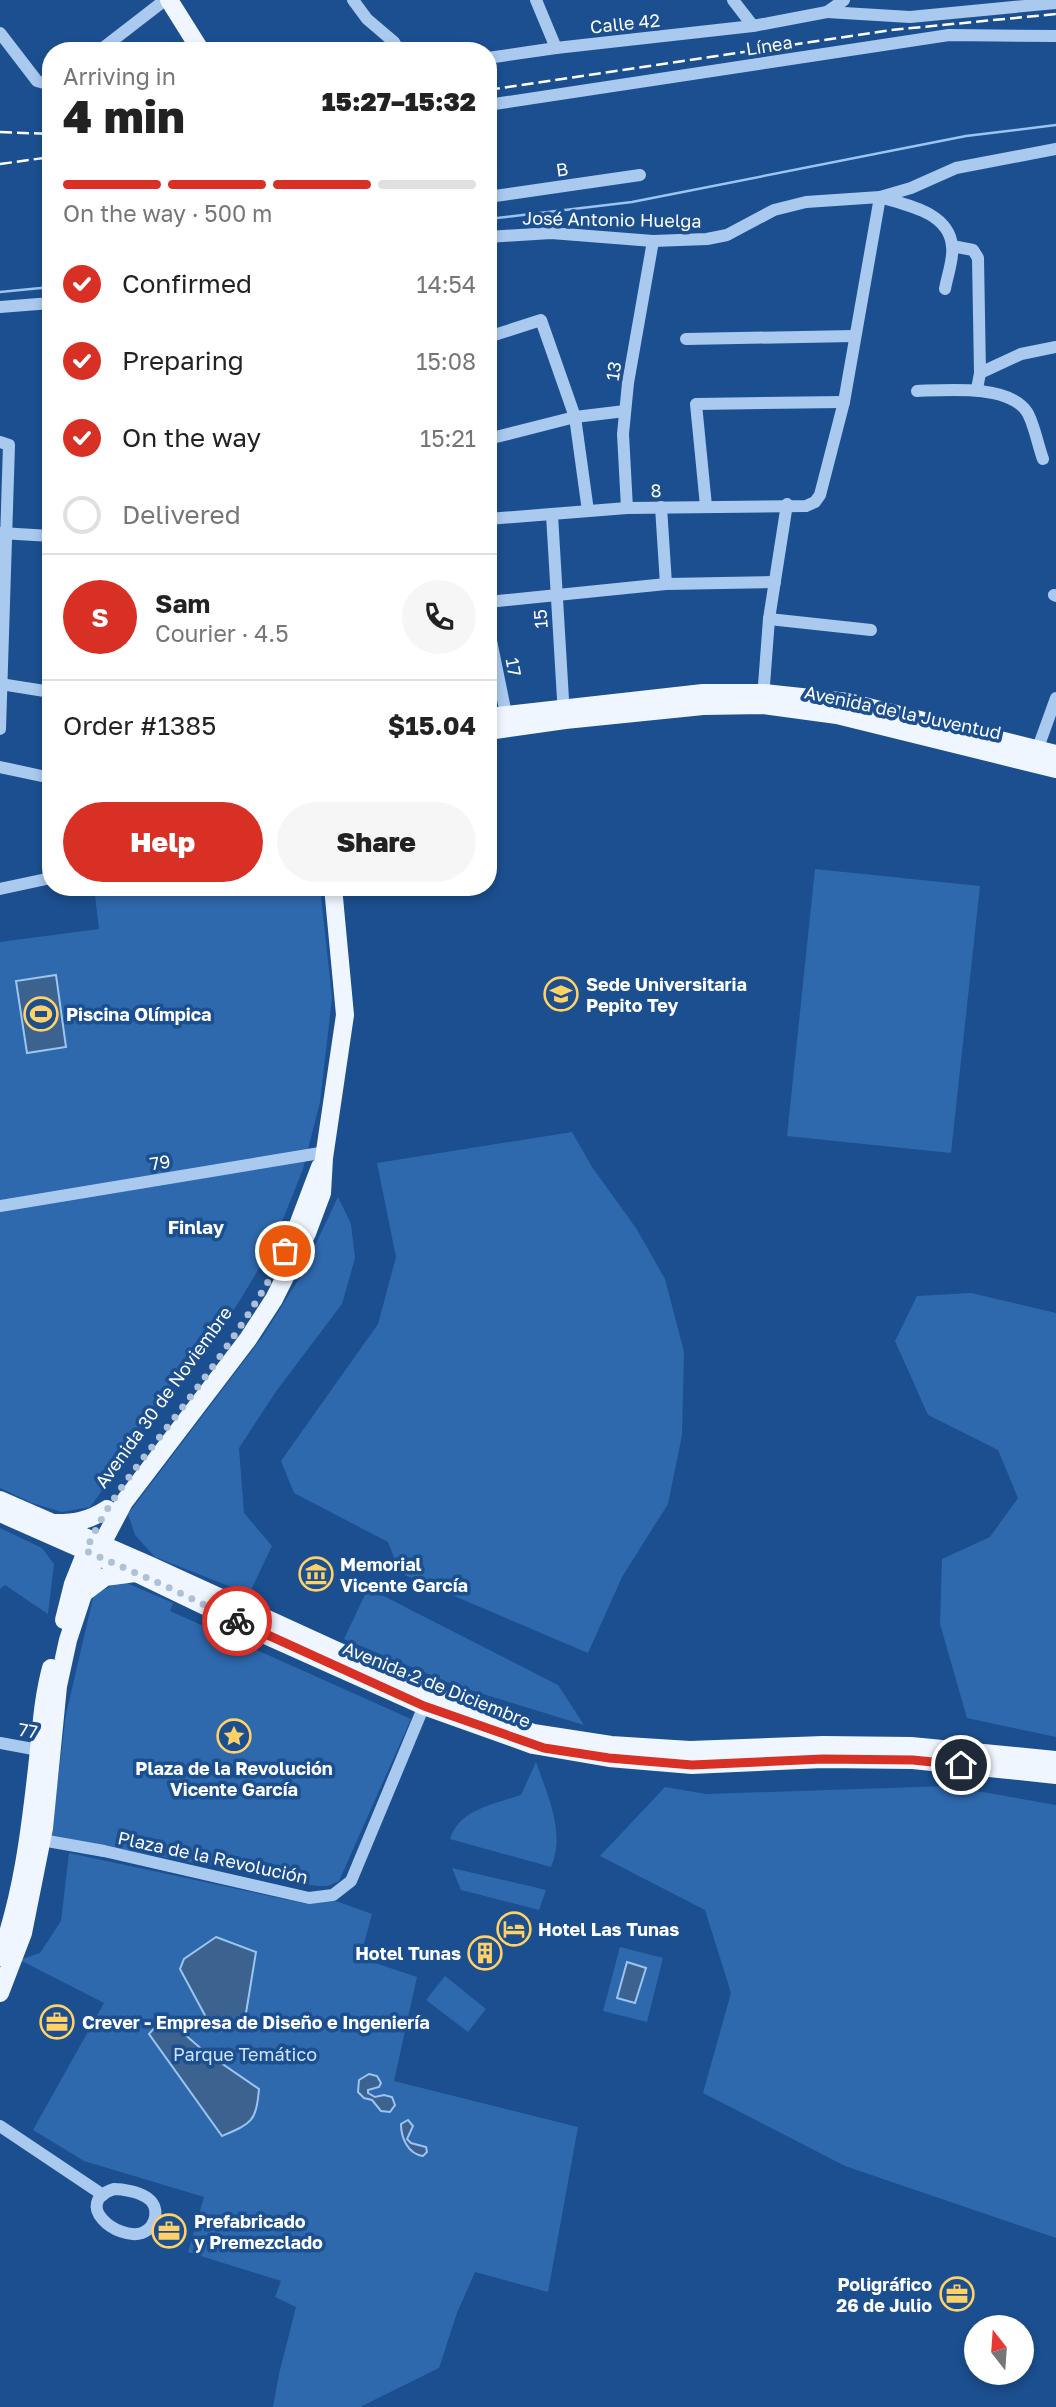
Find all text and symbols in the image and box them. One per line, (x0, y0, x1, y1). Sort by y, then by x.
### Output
street label: Calle 42 (589, 8, 661, 38)
street label: Línea (744, 30, 794, 60)
text: Arriving in (63, 62, 176, 90)
text: 15:27–15:32 (322, 86, 476, 117)
text: 4 min (63, 88, 185, 143)
street label: B (554, 157, 570, 181)
text: On the way · 500 m (63, 199, 272, 227)
street label: José Antonio Huelga (522, 206, 702, 232)
icon: check (63, 265, 101, 303)
text: Confirmed (122, 268, 252, 299)
text: 14:54 (417, 270, 476, 298)
icon: check (63, 342, 101, 380)
text: Preparing (122, 345, 244, 376)
text: 15:08 (416, 347, 476, 375)
street label: 13 (601, 360, 625, 382)
icon: check (63, 419, 101, 457)
text: On the way (122, 422, 261, 453)
text: 15:21 (420, 424, 476, 452)
street label: 8 (650, 479, 662, 501)
text: Delivered (122, 499, 241, 530)
button: phone (402, 580, 476, 654)
text: Sam (155, 588, 210, 619)
text: S (91, 602, 109, 633)
street label: 15 (528, 609, 552, 629)
text: Courier · 4.5 (155, 619, 288, 647)
street label: 17 (501, 656, 527, 678)
street label: Avenida de la Juventud (803, 680, 1003, 744)
text: Order #1385 (63, 710, 216, 741)
text: $15.04 (388, 710, 476, 741)
button: Help (63, 802, 263, 882)
button: Share (277, 802, 476, 882)
place label: Sede Universitaria Pepito Tey (586, 973, 747, 1016)
school or university icon: Sede Universitaria Pepito Tey (542, 975, 580, 1013)
sports icon: Piscina Olímpica (22, 995, 60, 1033)
place label: Piscina Olímpica (66, 1003, 212, 1025)
street label: 79 (148, 1150, 172, 1174)
district label: Finlay (168, 1215, 225, 1238)
pin (255, 1221, 315, 1281)
icon: bag (266, 1232, 304, 1270)
street label: Avenida 30 de Noviembre (90, 1302, 236, 1492)
place label: Memorial Vicente García (340, 1553, 468, 1596)
museum icon: Memorial Vicente García (297, 1555, 335, 1593)
courier (202, 1586, 272, 1656)
icon: bike (218, 1602, 256, 1640)
street label: Avenida 2 de Diciembre (340, 1636, 534, 1732)
place icon: Plaza de la Revolución Vicente García (215, 1717, 253, 1755)
street label: 77 (17, 1718, 39, 1742)
pin (931, 1735, 991, 1795)
icon: home (942, 1746, 980, 1784)
place label: Plaza de la Revolución Vicente García (135, 1757, 333, 1800)
street label: Plaza de la Revolución (116, 1826, 310, 1888)
hotel icon: Hotel Las Tunas (495, 1910, 533, 1948)
place label: Hotel Las Tunas (538, 1918, 679, 1940)
building icon: Hotel Tunas (466, 1934, 504, 1972)
place label: Hotel Tunas (355, 1942, 461, 1964)
office icon: Crever - Empresa de Diseño e Ingeniería (38, 2003, 76, 2041)
place label: Crever - Empresa de Diseño e Ingeniería (82, 2011, 430, 2033)
park label: Parque Temático (173, 2043, 317, 2065)
place label: Prefabricado y Premezclado (194, 2210, 323, 2253)
office icon: Prefabricado y Premezclado (150, 2212, 188, 2250)
place label: Poligráfico 26 de Julio (836, 2273, 932, 2316)
office icon: Poligráfico 26 de Julio (938, 2275, 976, 2313)
north arrow (964, 2315, 1034, 2385)
map controls (964, 2315, 1034, 2385)

